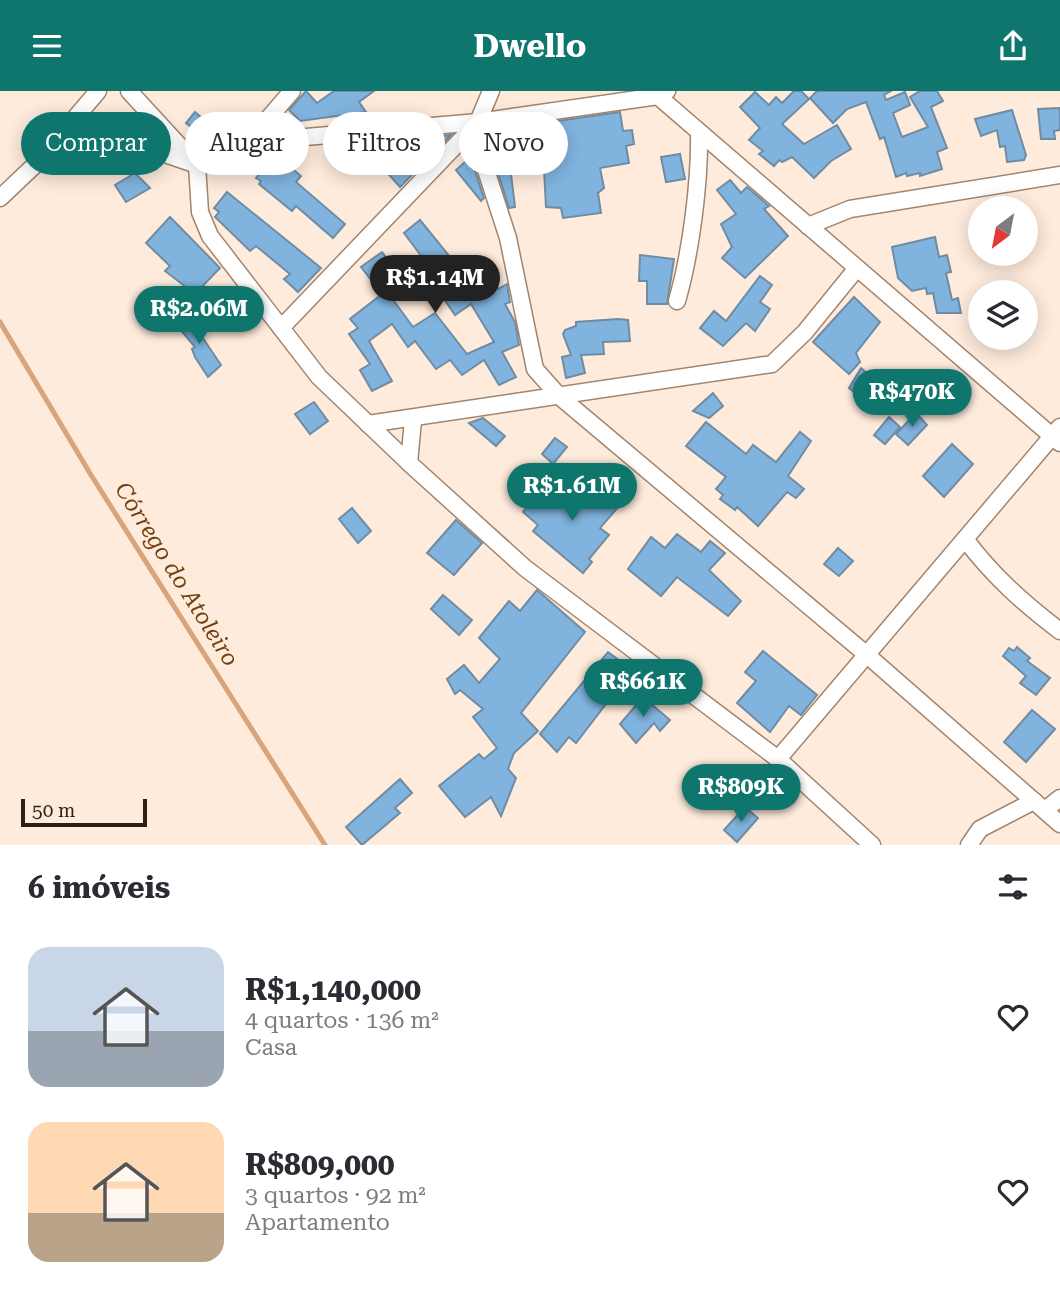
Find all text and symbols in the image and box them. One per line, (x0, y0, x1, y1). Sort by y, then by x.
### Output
icon: menu (28, 27, 66, 65)
text: Dwello (474, 27, 586, 65)
icon: share (994, 27, 1032, 65)
chip: Comprar (21, 112, 171, 175)
chip: Alugar (185, 112, 309, 175)
chip: Filtros (323, 112, 445, 175)
chip: Novo (459, 112, 568, 175)
north arrow (968, 196, 1038, 266)
map controls (968, 196, 1038, 350)
pin: R$1.14M (370, 255, 500, 315)
text: R$1.14M (386, 264, 484, 291)
button: layers (968, 280, 1038, 350)
pin: R$2.06M (134, 287, 264, 346)
text: R$2.06M (150, 295, 248, 322)
pin: R$470K (855, 369, 969, 429)
text: R$470K (869, 378, 955, 405)
pin: R$1.61M (507, 463, 637, 523)
text: R$1.61M (523, 472, 621, 499)
water label: Córrego do Atoleiro (109, 477, 244, 671)
pin: R$661K (586, 659, 700, 719)
text: R$661K (600, 668, 686, 695)
pin: R$809K (684, 765, 798, 824)
text: R$809K (698, 773, 784, 800)
scale bar (21, 796, 147, 828)
text: 50 m (32, 799, 75, 822)
icon: filters (994, 868, 1032, 906)
text: 6 imóveis (28, 870, 170, 905)
text: R$1,140,000 (245, 972, 421, 1007)
icon: home (84, 975, 168, 1059)
icon: heart (994, 998, 1032, 1036)
text: 4 quartos · 136 m² (245, 1007, 439, 1034)
text: Casa (245, 1034, 297, 1061)
text: R$809,000 (245, 1147, 395, 1182)
icon: home (84, 1150, 168, 1234)
icon: heart (994, 1173, 1032, 1211)
text: 3 quartos · 92 m² (245, 1182, 426, 1209)
text: Apartamento (245, 1209, 390, 1236)

